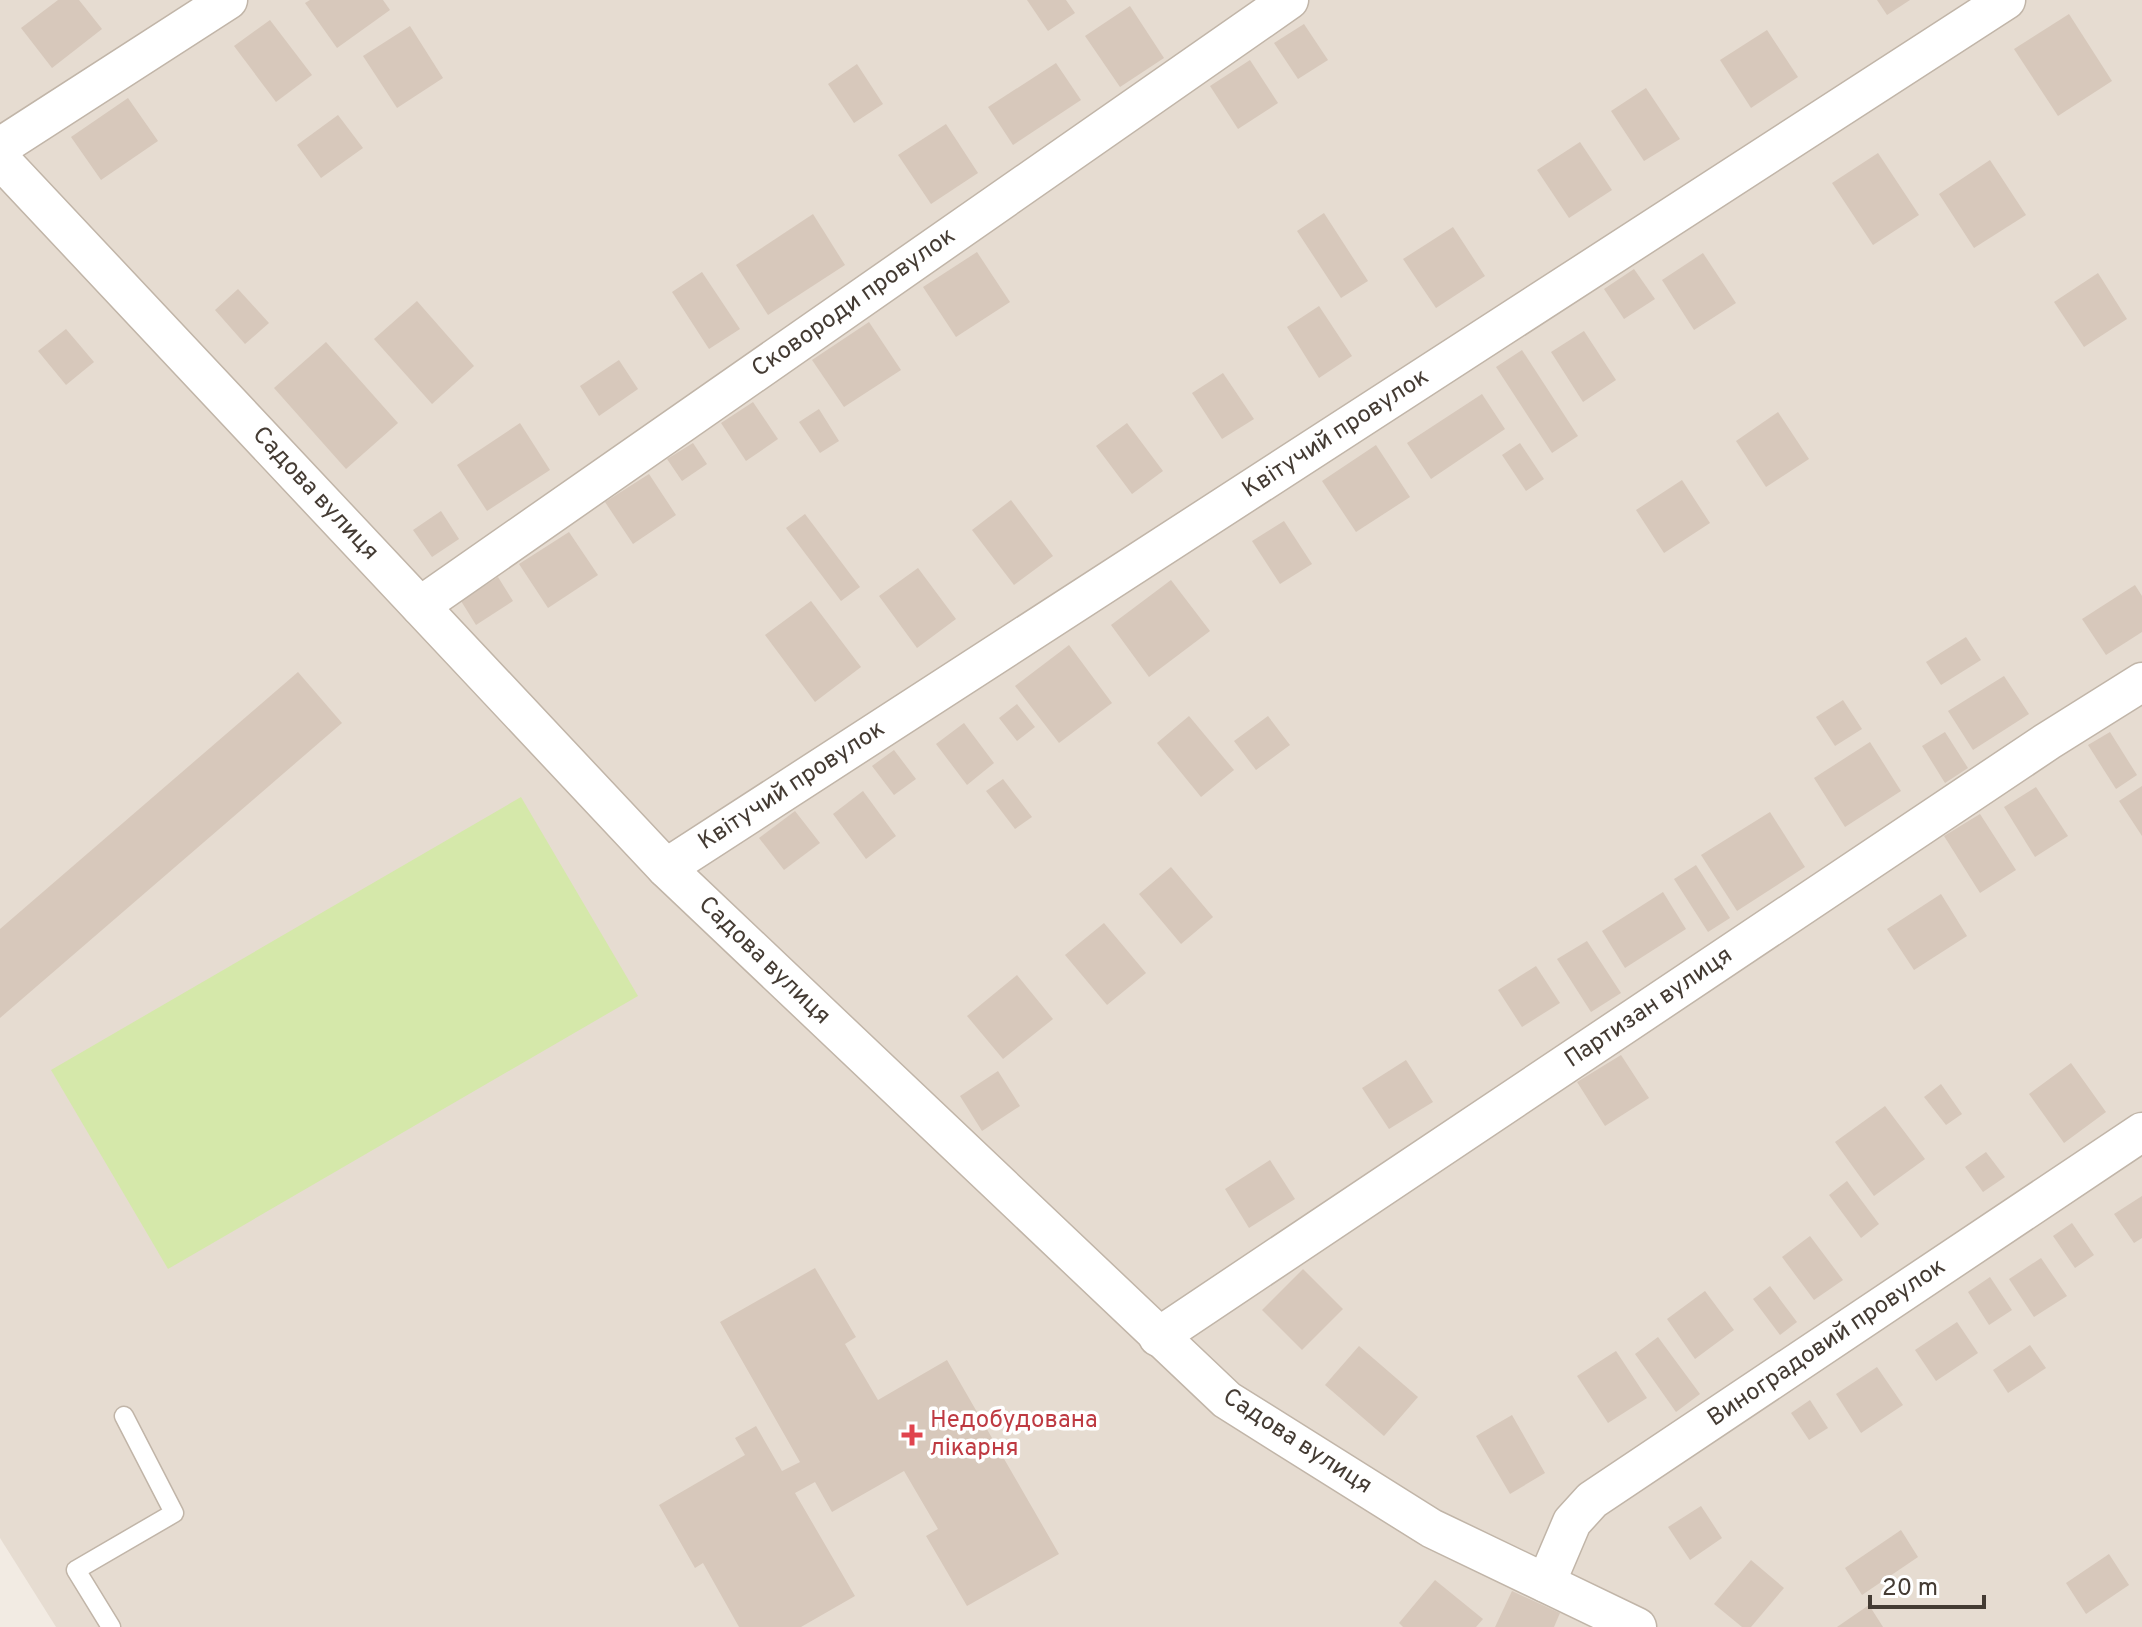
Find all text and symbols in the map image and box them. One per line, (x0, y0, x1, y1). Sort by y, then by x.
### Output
street label: Сковороди провулок (746, 221, 962, 385)
street label: Квітучий провулок (1237, 362, 1435, 506)
street label: Садова вулиця (245, 421, 385, 567)
street label: Квітучий провулок (693, 714, 891, 858)
street label: Садова вулиця (692, 890, 836, 1032)
street label: Партизан вулиця (1559, 941, 1739, 1075)
street label: Виноградовий провулок (1702, 1252, 1952, 1434)
street label: Садова вулиця (1217, 1382, 1377, 1502)
place label: Недобудована лікарня (930, 1406, 1098, 1464)
marker: Недобудована лікарня (901, 1424, 923, 1446)
scale bar (1870, 1559, 1984, 1609)
text: 20 m (1882, 1574, 1938, 1604)

